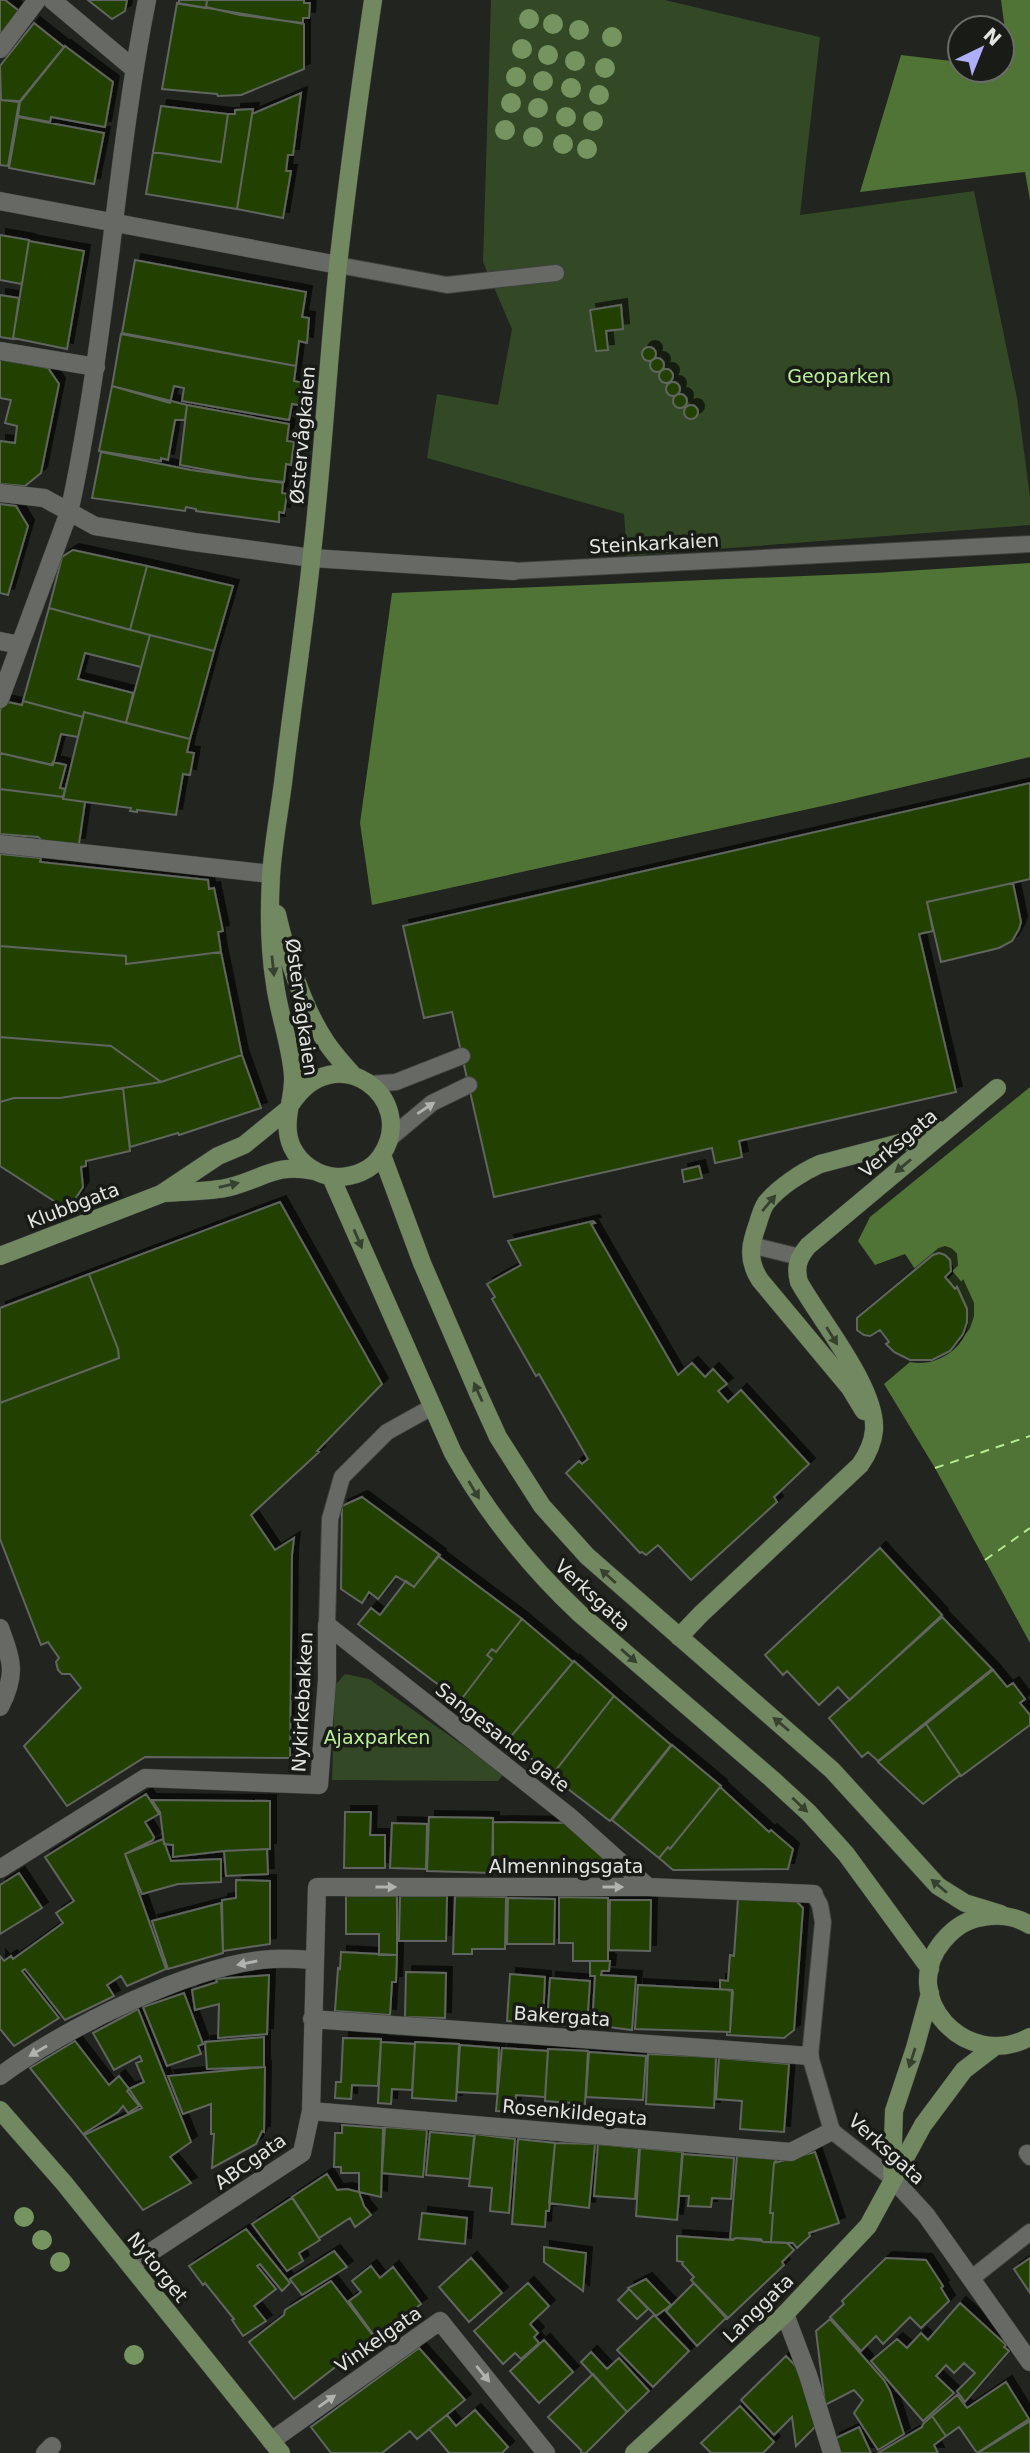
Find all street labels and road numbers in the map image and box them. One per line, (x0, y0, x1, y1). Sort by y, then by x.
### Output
street label: Østervågkaien (285, 365, 319, 505)
street label: Steinkarkaien (589, 529, 719, 557)
street label: Østervågkaien (281, 937, 323, 1077)
street label: Verksgata (855, 1104, 941, 1182)
street label: Klubbgata (24, 1177, 122, 1233)
street label: Verksgata (551, 1555, 635, 1635)
street label: Nykirkebakken (287, 1631, 317, 1773)
street label: Sangesands gate (432, 1678, 574, 1796)
street label: Almenningsgata (489, 1855, 643, 1877)
street label: Bakergata (513, 2002, 611, 2030)
street label: Rosenkildegata (501, 2095, 649, 2129)
street label: Verksgata (844, 2109, 930, 2189)
street label: ABCgata (210, 2129, 290, 2193)
street label: Nytorget (123, 2228, 193, 2306)
street label: Langgata (718, 2269, 798, 2347)
street label: Vinkelgata (331, 2301, 425, 2377)

